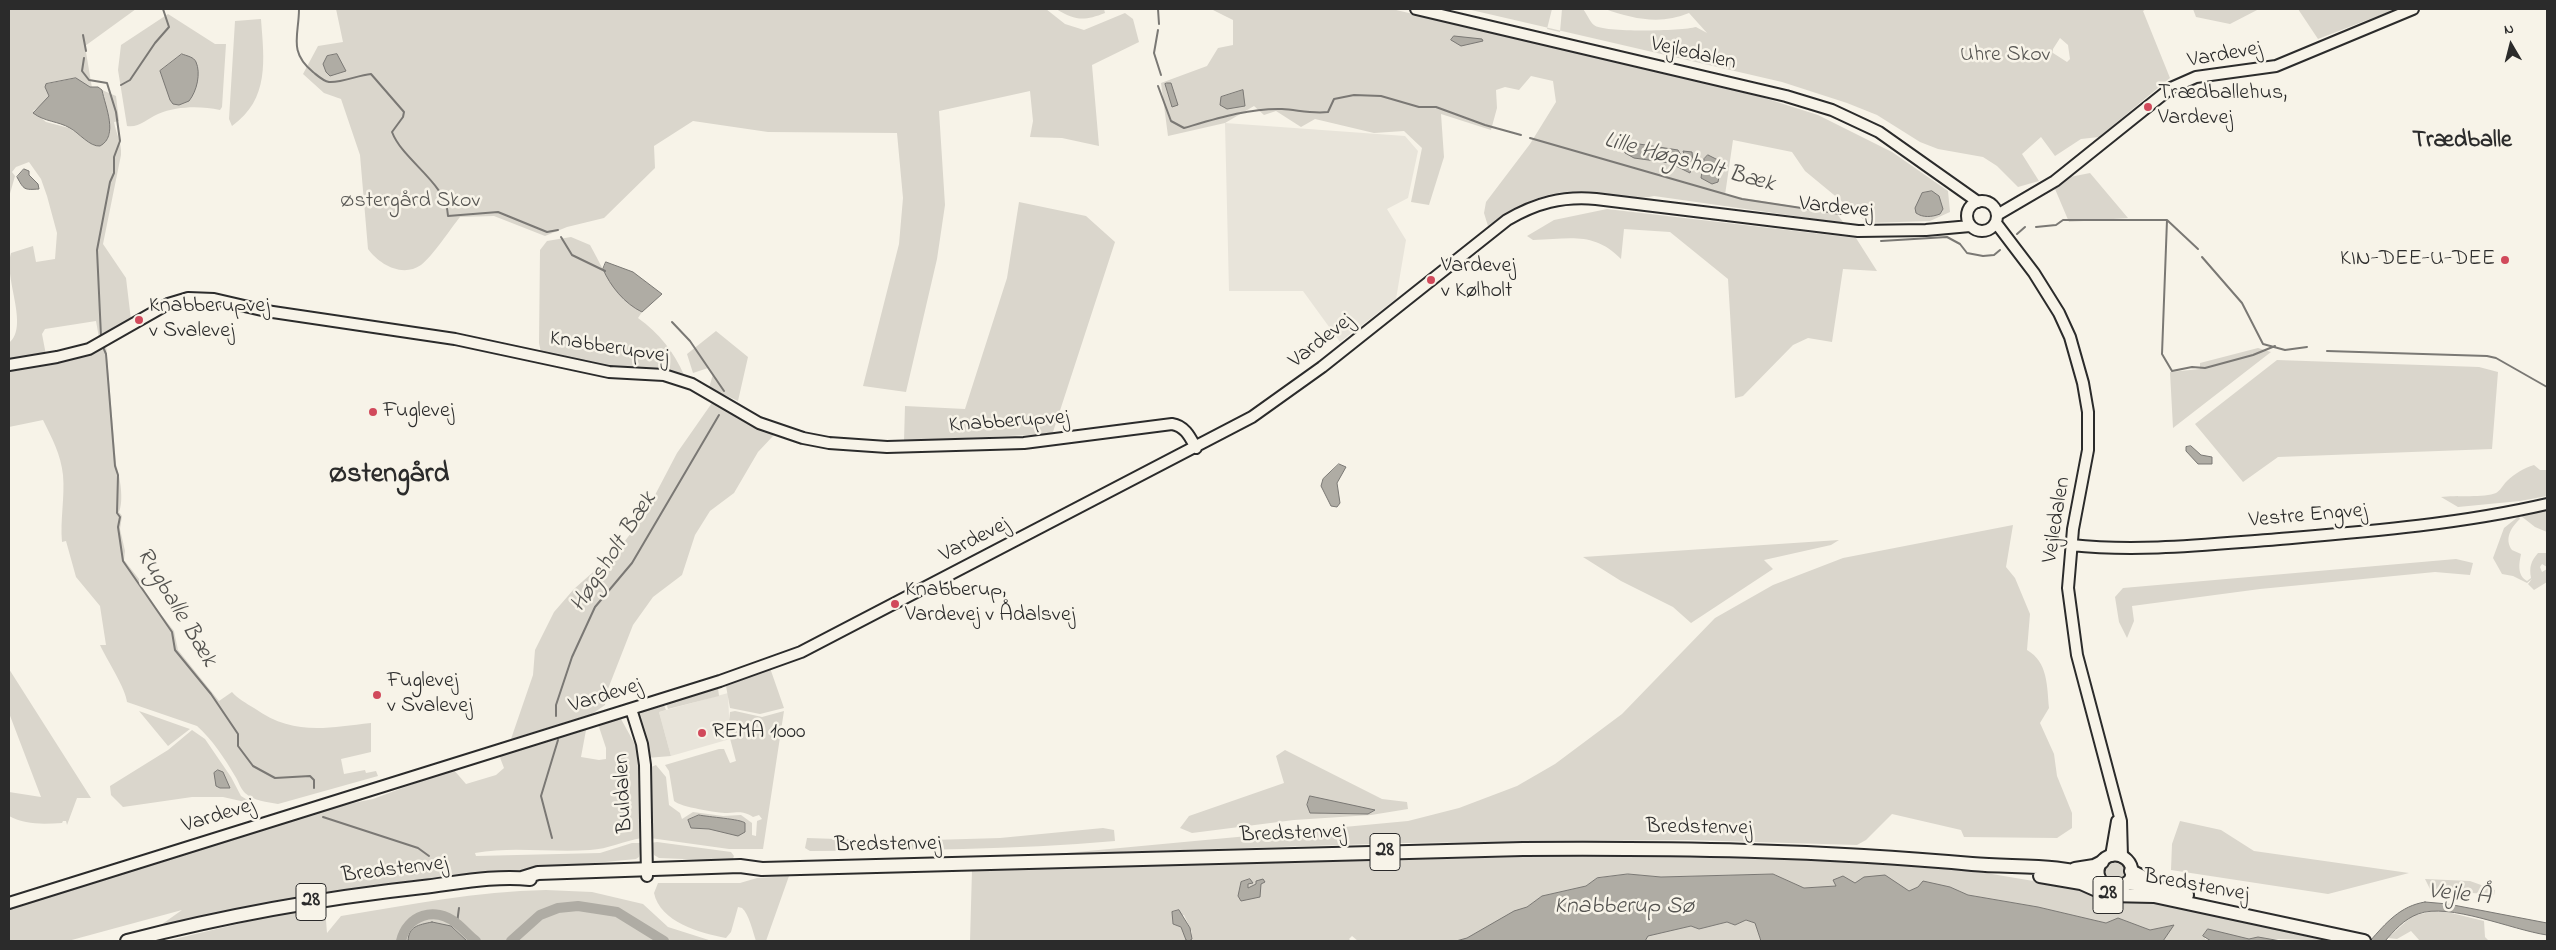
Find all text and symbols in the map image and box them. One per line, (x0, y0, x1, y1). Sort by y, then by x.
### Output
text: N (2503, 19, 2515, 41)
north arrow (2486, 20, 2536, 70)
street label: Vejledalen (1648, 32, 1738, 78)
street label: Vardevej (2186, 37, 2264, 75)
park label: Uhre Skov (1960, 43, 2050, 69)
place label: Trædballehus, Vardevej (2158, 81, 2287, 132)
marker: Trædballehus, Vardevej (2142, 101, 2154, 113)
water label: Lille Høgsholt Bæk (1600, 127, 1778, 201)
district label: Trædballe (2412, 128, 2512, 156)
park label: Østergård Skov (340, 189, 480, 215)
street label: Vardevej (1797, 192, 1875, 226)
place label: KIN-DEE-U-DEE (2340, 247, 2495, 273)
place label: Vardevej v Kølholt (1441, 254, 1516, 306)
marker: KIN-DEE-U-DEE (2499, 254, 2511, 266)
marker: Vardevej v Kølholt (1425, 274, 1437, 286)
place label: Knabberupvej v Svalevej (149, 294, 270, 346)
street label: Vardevej (1284, 309, 1360, 375)
marker: Knabberupvej v Svalevej (133, 314, 145, 326)
street label: Knabberupvej (547, 327, 671, 371)
place label: Fuglevej (383, 399, 454, 425)
marker: Fuglevej (367, 406, 379, 418)
street label: Knabberupvej (948, 406, 1070, 440)
district label: Østengård (329, 459, 449, 493)
street label: Vejledalen (2038, 475, 2078, 565)
water label: Høgsholt Bæk (565, 487, 665, 619)
street label: Vestre Engvej (2248, 499, 2368, 535)
street label: Vardevej (936, 512, 1014, 570)
water label: Rugballe Bæk (128, 543, 222, 673)
place label: Knabberup, Vardevej v Ådalsvej (905, 578, 1075, 630)
marker: Knabberup, Vardevej v Ådalsvej (889, 598, 901, 610)
place label: Fuglevej v Svalevej (387, 669, 472, 720)
street label: Vardevej (566, 673, 646, 721)
marker: Fuglevej v Svalevej (371, 689, 383, 701)
place label: REMA 1000 (712, 720, 805, 746)
marker: REMA 1000 (696, 727, 708, 739)
street label: Buldalen (610, 753, 640, 833)
street label: Vardevej (179, 793, 259, 841)
street label: Bredstenvej (1646, 815, 1752, 843)
street label: Bredstenvej (1239, 820, 1347, 850)
street label: Bredstenvej (835, 832, 941, 860)
road number: 28 (1370, 834, 1400, 870)
street label: Bredstenvej (341, 851, 449, 891)
street label: Bredstenvej (2141, 865, 2251, 909)
road number: 28 (2093, 876, 2123, 914)
water label: Vejle Å (2426, 878, 2492, 914)
road number: 28 (296, 884, 326, 920)
water label: Knabberup Sø (1554, 894, 1694, 922)

